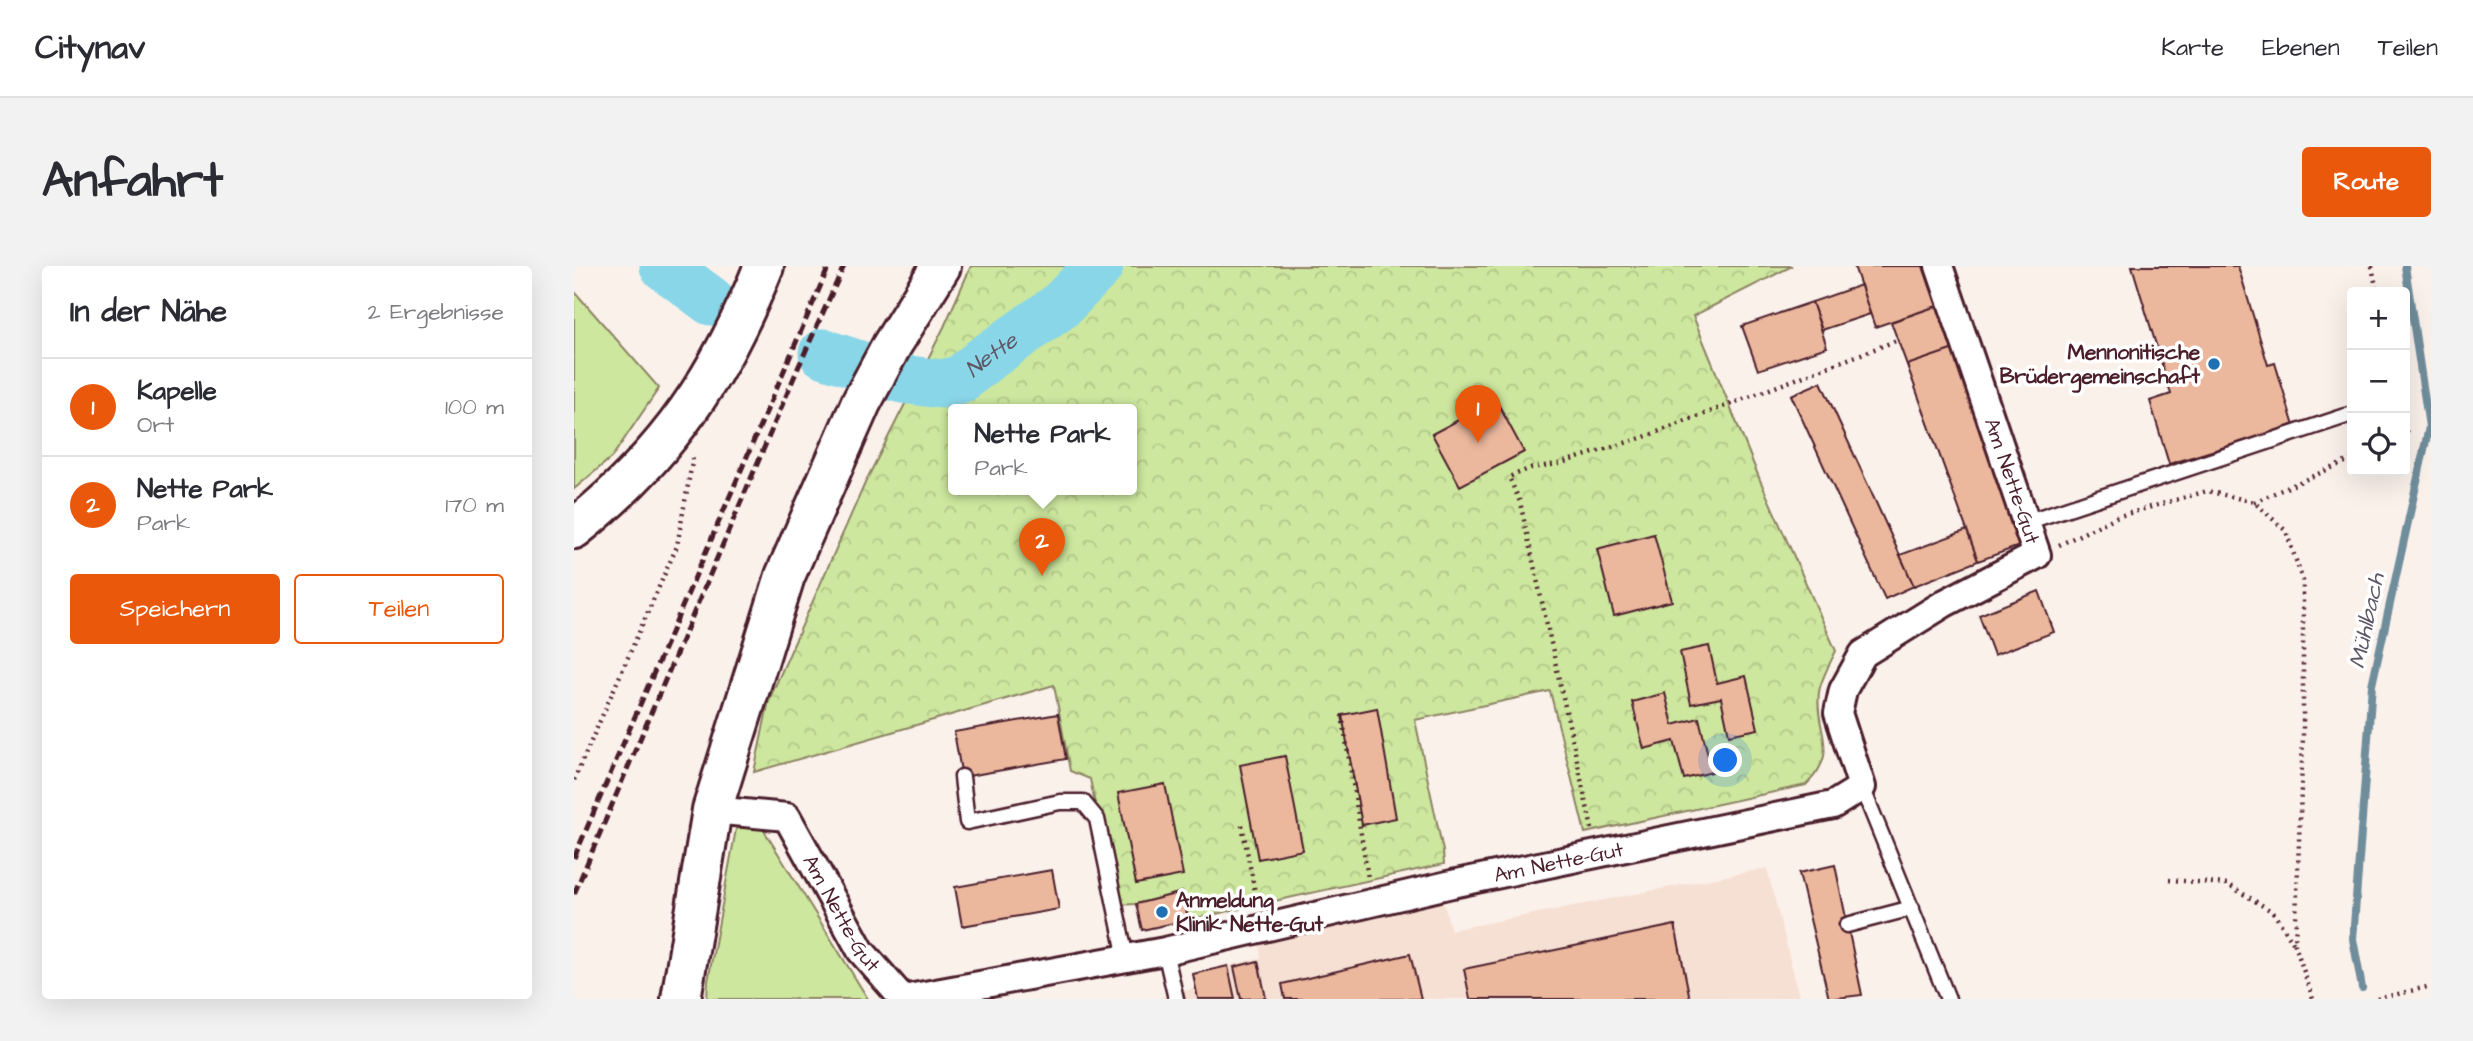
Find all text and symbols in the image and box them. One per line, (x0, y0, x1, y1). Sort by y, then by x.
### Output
text: Citynav (35, 25, 145, 71)
text: Karte (2161, 31, 2224, 65)
text: Ebenen (2262, 31, 2340, 65)
text: Teilen (2378, 31, 2438, 65)
button: Route (2302, 147, 2431, 217)
text: Anfahrt (42, 148, 223, 216)
map controls (2347, 287, 2410, 476)
button: + (2347, 287, 2410, 350)
text: In der Nähe (70, 291, 227, 333)
text: 2 Ergebnisse (368, 296, 504, 328)
water label: Nette (958, 324, 1025, 385)
place label: Mennonitische Brüdergemeinschaft (2000, 338, 2201, 393)
button: − (2347, 350, 2410, 413)
marker: Mennonitische Brüdergemeinschaft (2206, 356, 2222, 372)
text: Kapelle (137, 373, 217, 409)
pin: 1 (1455, 385, 1501, 443)
text: 1 (92, 391, 94, 423)
text: 100 m (445, 391, 504, 423)
popup (948, 404, 1137, 495)
text: Ort (137, 409, 174, 441)
button: locate (2347, 413, 2410, 476)
street label: Am Nette-Gut (1977, 414, 2047, 548)
text: Nette Park (975, 416, 1111, 452)
text: Park (975, 452, 1028, 484)
text: Nette Park (137, 471, 273, 507)
text: 2 (86, 489, 100, 521)
text: 170 m (445, 489, 504, 521)
text: Park (137, 507, 190, 539)
pin: 2 (1019, 518, 1065, 576)
water label: Mühlbach (2341, 569, 2393, 671)
button: Speichern (70, 574, 280, 644)
button: Teilen (294, 574, 504, 644)
your location (1708, 743, 1742, 777)
street label: Am Nette-Gut (1491, 834, 1626, 889)
street label: Am Nette-Gut (796, 849, 888, 978)
place label: Anmeldung Klinik Nette-Gut (1176, 886, 1324, 939)
marker: Anmeldung Klinik Nette-Gut (1154, 904, 1170, 920)

